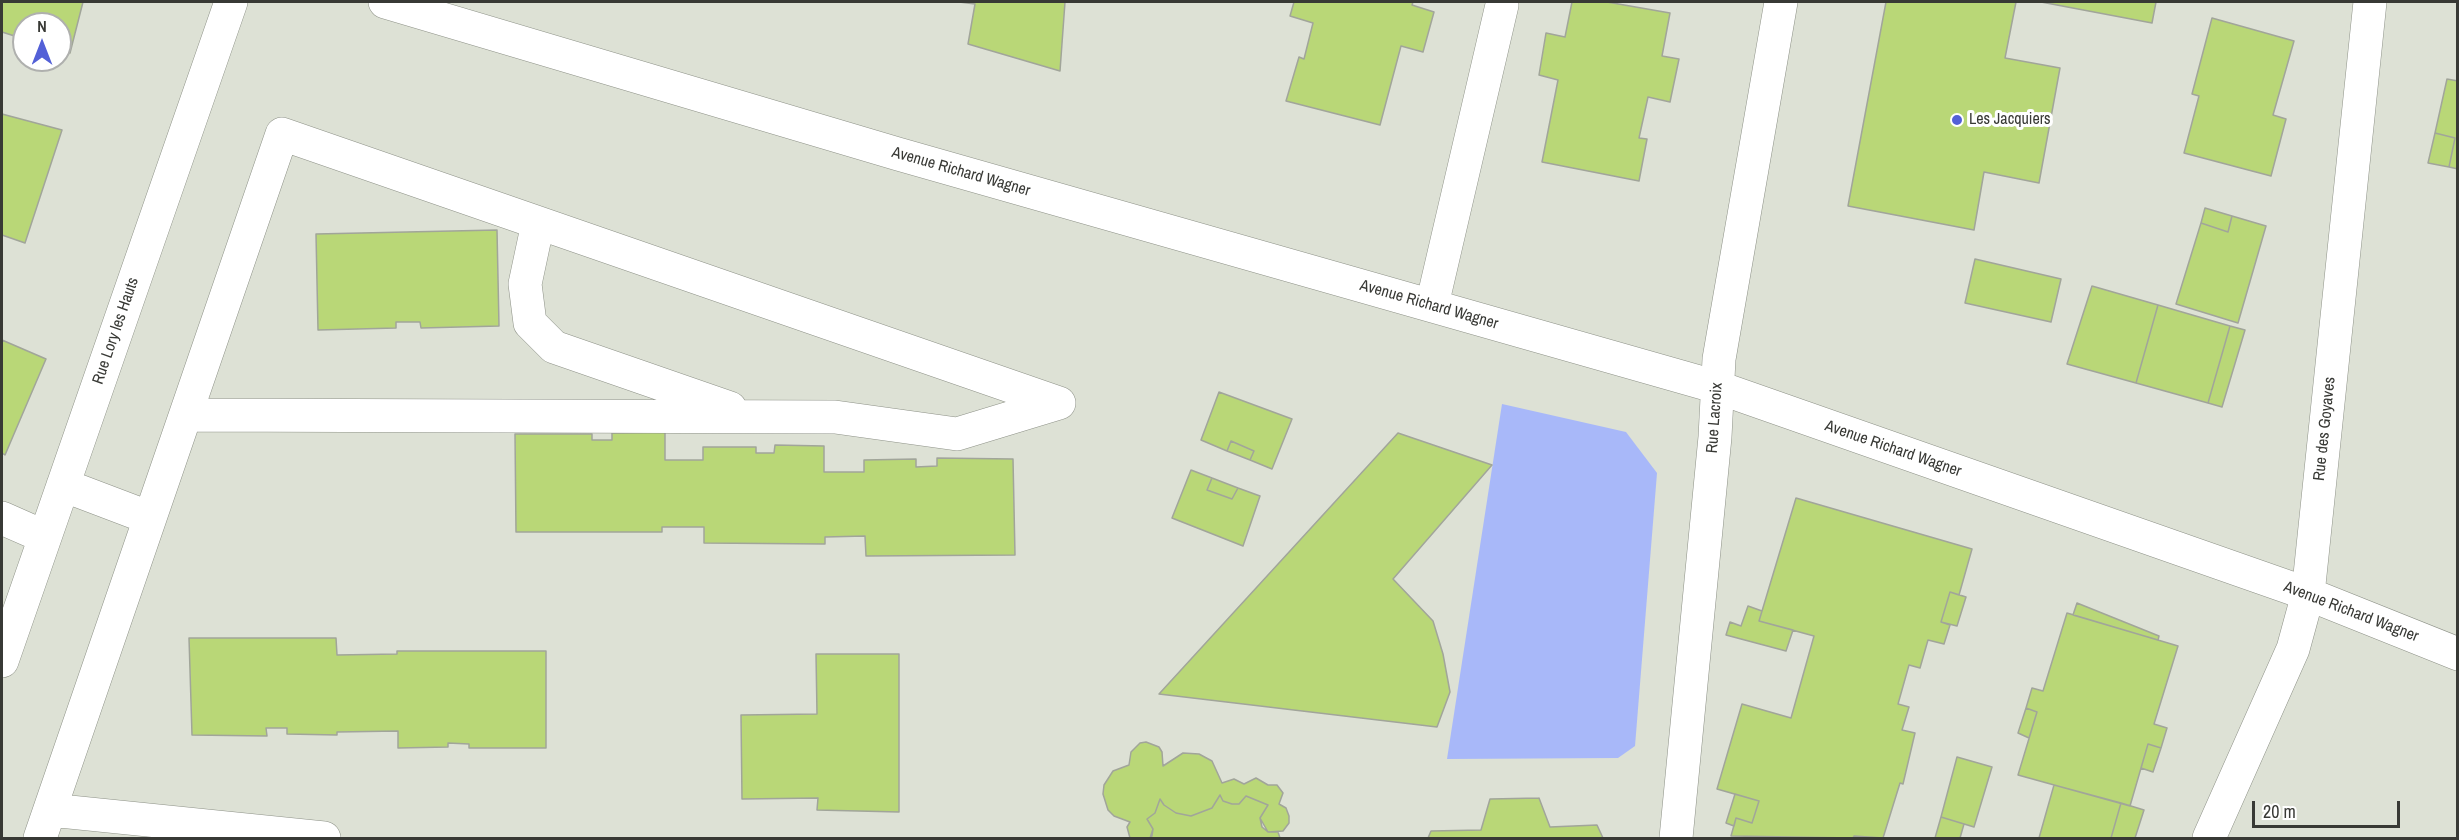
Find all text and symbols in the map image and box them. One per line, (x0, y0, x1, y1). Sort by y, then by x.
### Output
north arrow (12, 12, 72, 72)
text: N (37, 15, 47, 37)
place label: Les Jacquiers (1969, 110, 2051, 130)
marker: Les Jacquiers (1950, 113, 1964, 127)
street label: Avenue Richard Wagner (890, 143, 1032, 201)
street label: Rue Lory les Hauts (89, 275, 143, 387)
street label: Avenue Richard Wagner (1358, 276, 1500, 334)
street label: Rue des Goyaves (2310, 376, 2340, 482)
street label: Rue Lacroix (1703, 382, 1727, 454)
street label: Avenue Richard Wagner (1822, 417, 1964, 481)
street label: Avenue Richard Wagner (2281, 577, 2421, 647)
scale bar (2255, 789, 2404, 827)
text: 20 m (2263, 799, 2296, 824)

